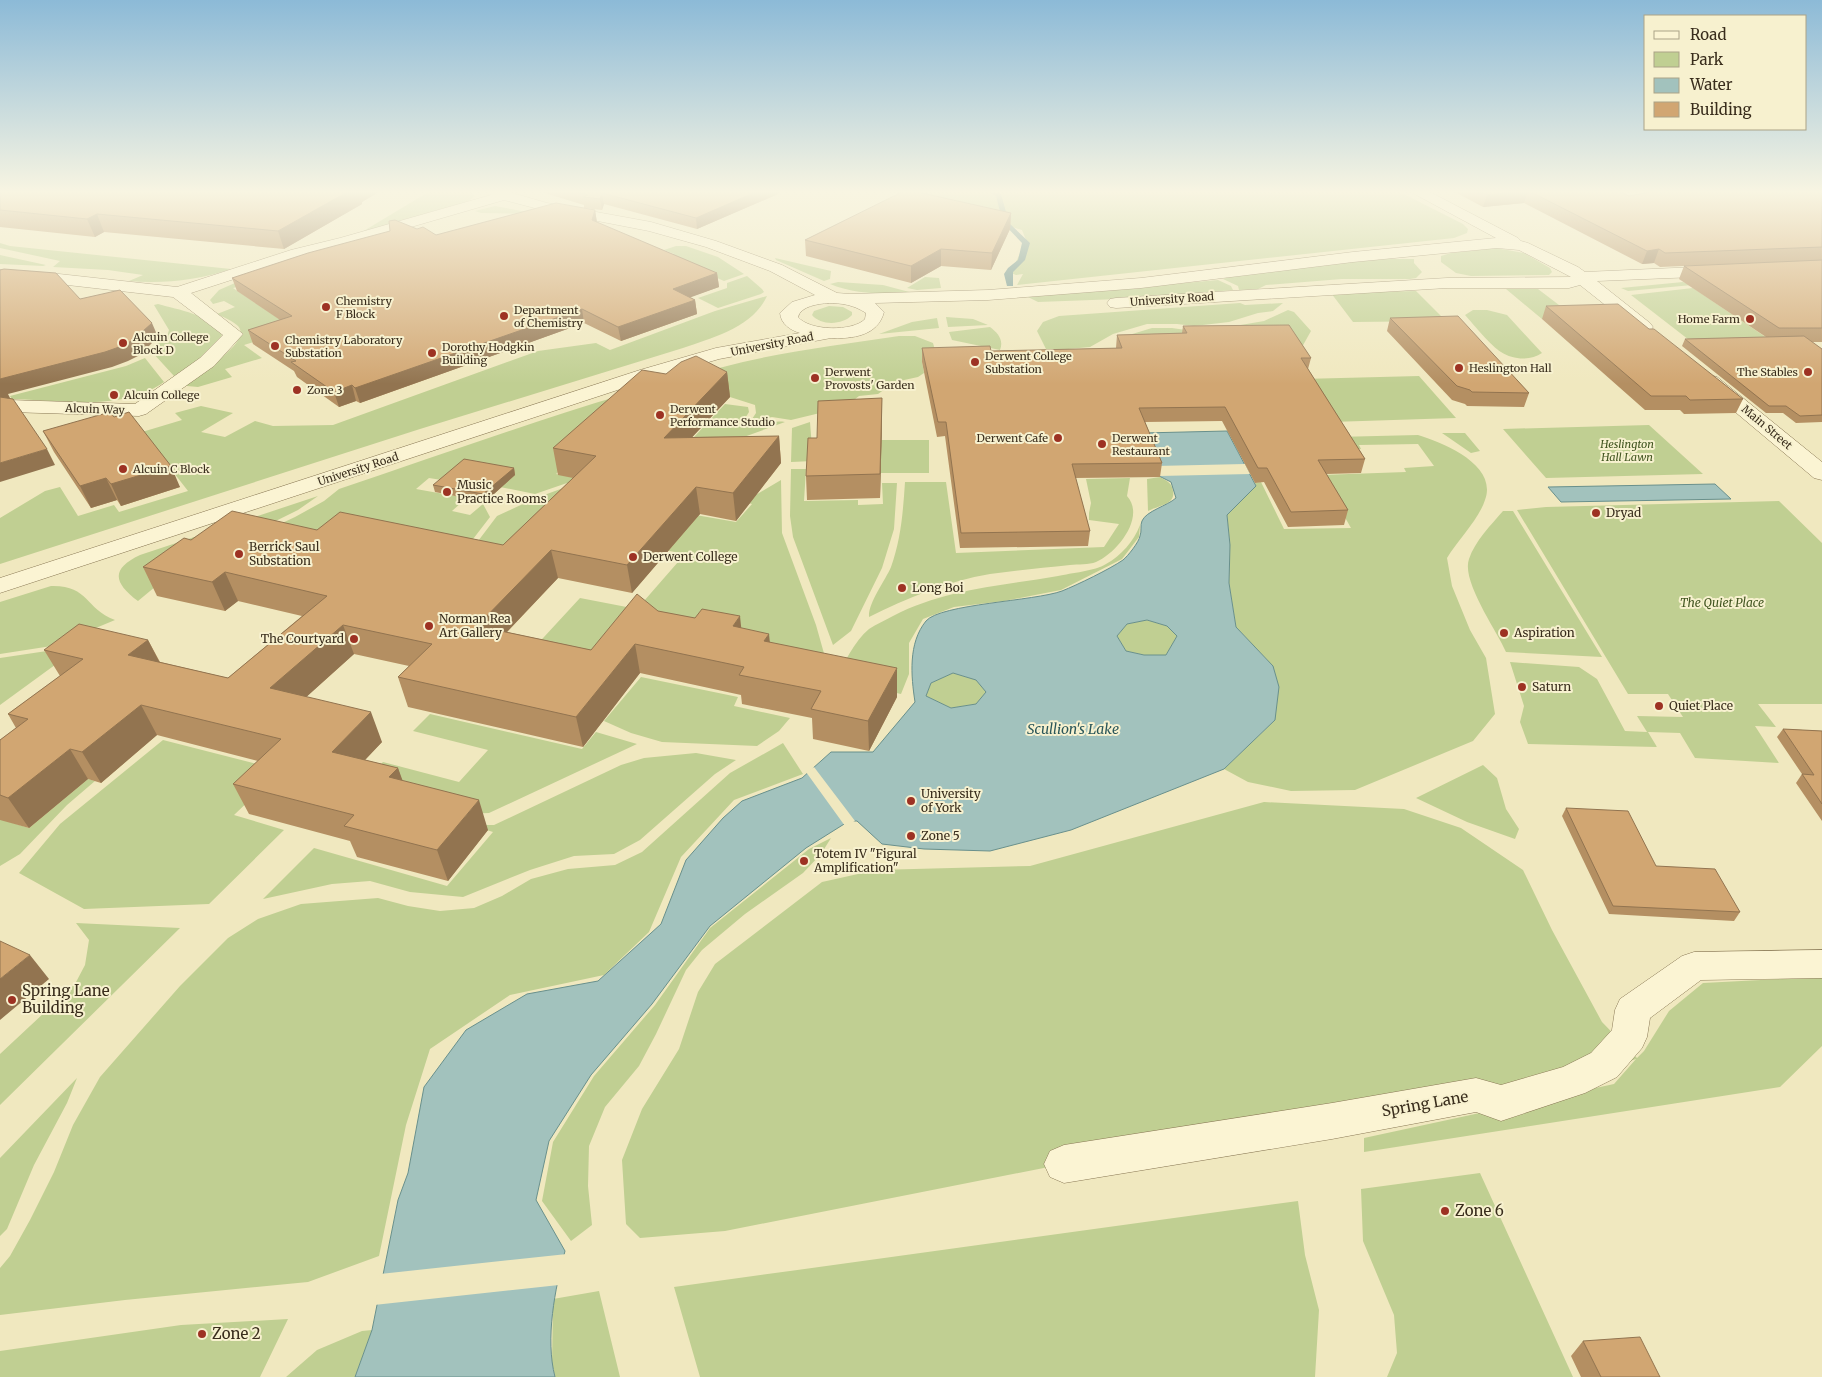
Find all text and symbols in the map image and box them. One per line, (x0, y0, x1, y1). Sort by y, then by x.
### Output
legend (1644, 15, 1807, 130)
text: Road (1690, 25, 1726, 44)
text: Park (1690, 50, 1724, 69)
text: Water (1689, 75, 1733, 94)
text: Building (1690, 100, 1752, 119)
street label: University Road (1130, 289, 1215, 309)
place label: Chemistry F Block (336, 294, 392, 321)
marker: Chemistry F Block (320, 301, 332, 313)
place label: Department of Chemistry (514, 303, 584, 330)
marker: Department of Chemistry (498, 310, 510, 322)
place label: Home Farm (1678, 312, 1740, 326)
marker: Home Farm (1744, 313, 1756, 325)
street label: University Road (729, 329, 815, 359)
place label: Alcuin College Block D (132, 330, 209, 357)
place label: Chemistry Laboratory Substation (285, 333, 403, 360)
marker: Alcuin College Block D (117, 337, 129, 349)
marker: Chemistry Laboratory Substation (269, 340, 281, 352)
place label: Dorothy Hodgkin Building (442, 340, 535, 367)
marker: Dorothy Hodgkin Building (426, 347, 438, 359)
place label: Derwent College Substation (985, 349, 1072, 376)
marker: Derwent College Substation (969, 356, 981, 368)
place label: Heslington Hall (1469, 361, 1552, 375)
marker: Heslington Hall (1453, 362, 1465, 374)
place label: Derwent Provosts' Garden (825, 365, 915, 392)
place label: The Stables (1737, 365, 1798, 379)
marker: The Stables (1802, 366, 1814, 378)
marker: Derwent Provosts' Garden (809, 372, 821, 384)
place label: Zone 3 (307, 383, 342, 397)
marker: Zone 3 (291, 384, 303, 396)
place label: Alcuin College (123, 388, 200, 402)
marker: Alcuin College (108, 389, 120, 401)
street label: Alcuin Way (64, 401, 126, 417)
place label: Derwent Performance Studio (670, 402, 776, 429)
street label: Main Street (1739, 402, 1796, 453)
marker: Derwent Performance Studio (654, 409, 666, 421)
place label: Derwent Cafe (977, 431, 1048, 445)
place label: Derwent Restaurant (1112, 431, 1171, 458)
marker: Derwent Cafe (1052, 432, 1064, 444)
park label: Heslington Hall Lawn (1599, 437, 1654, 464)
marker: Derwent Restaurant (1096, 438, 1108, 450)
street label: University Road (316, 449, 400, 489)
place label: Alcuin C Block (132, 462, 210, 476)
marker: Alcuin C Block (117, 463, 129, 475)
place label: Music Practice Rooms (457, 477, 547, 506)
marker: Music Practice Rooms (441, 486, 453, 498)
place label: Dryad (1606, 505, 1641, 520)
marker: Dryad (1590, 507, 1602, 519)
place label: Berrick Saul Substation (249, 539, 320, 568)
marker: Berrick Saul Substation (233, 548, 245, 560)
place label: Derwent College (643, 549, 738, 564)
marker: Derwent College (627, 551, 639, 563)
place label: Long Boi (912, 580, 964, 595)
marker: Long Boi (896, 582, 908, 594)
park label: The Quiet Place (1680, 595, 1764, 610)
place label: Norman Rea Art Gallery (438, 611, 511, 640)
marker: Norman Rea Art Gallery (423, 620, 435, 632)
place label: Aspiration (1513, 625, 1575, 640)
marker: Aspiration (1498, 627, 1510, 639)
place label: The Courtyard (261, 631, 344, 646)
marker: The Courtyard (348, 633, 360, 645)
place label: Saturn (1532, 679, 1571, 694)
marker: Saturn (1516, 681, 1528, 693)
place label: Quiet Place (1669, 698, 1733, 713)
marker: Quiet Place (1653, 700, 1665, 712)
water label: Scullion's Lake (1027, 720, 1119, 738)
place label: University of York (921, 786, 981, 815)
marker: University of York (905, 795, 917, 807)
place label: Zone 5 (921, 828, 960, 843)
marker: Zone 5 (905, 830, 917, 842)
place label: Totem IV "Figural Amplification" (813, 846, 917, 875)
marker: Totem IV "Figural Amplification" (798, 855, 810, 867)
place label: Spring Lane Building (22, 981, 110, 1017)
marker: Spring Lane Building (6, 994, 18, 1006)
street label: Spring Lane (1380, 1087, 1470, 1120)
place label: Zone 6 (1455, 1201, 1504, 1220)
marker: Zone 6 (1439, 1205, 1451, 1217)
place label: Zone 2 (212, 1324, 261, 1343)
marker: Zone 2 (196, 1328, 208, 1340)

